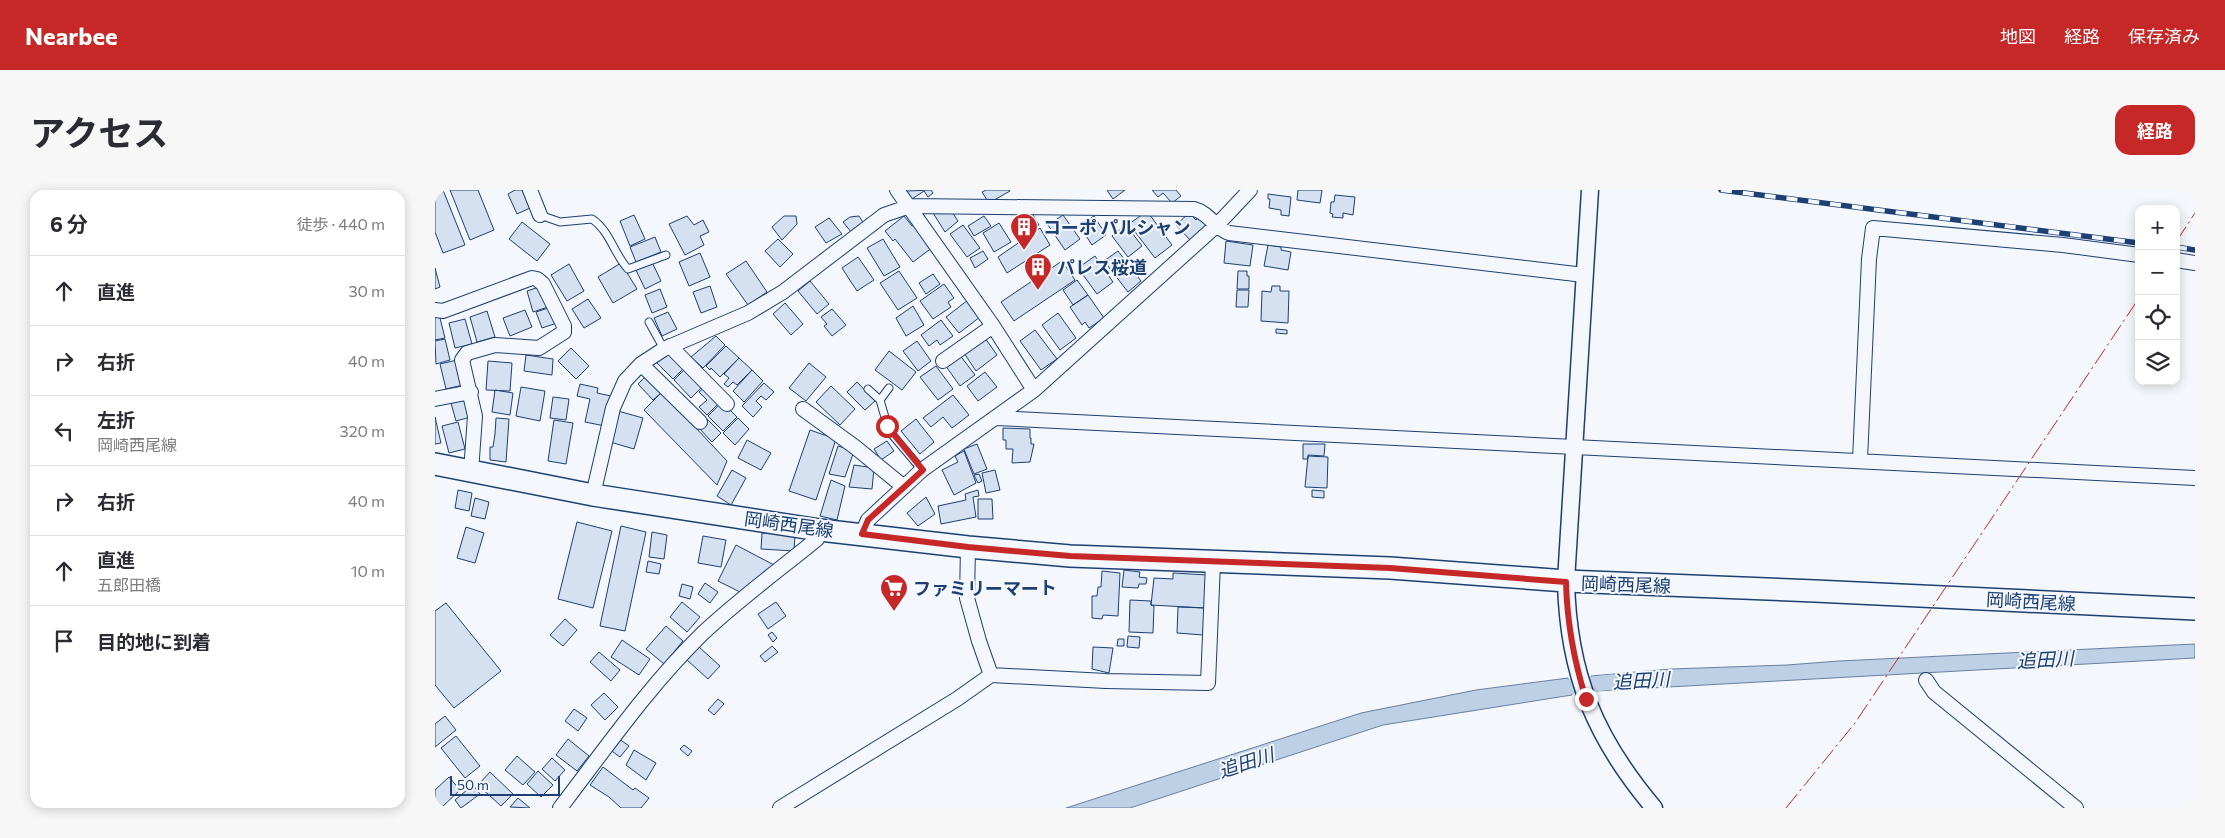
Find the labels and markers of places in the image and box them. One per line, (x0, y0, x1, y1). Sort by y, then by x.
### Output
building icon: コーポ パルシャン (1009, 212, 1039, 251)
place label: コーポ パルシャン (1043, 216, 1190, 238)
building icon: パレス桜道 (1023, 252, 1053, 291)
place label: パレス桜道 (1057, 256, 1147, 278)
supermarket icon: ファミリーマート (879, 573, 909, 612)
place label: ファミリーマート (913, 577, 1057, 599)

